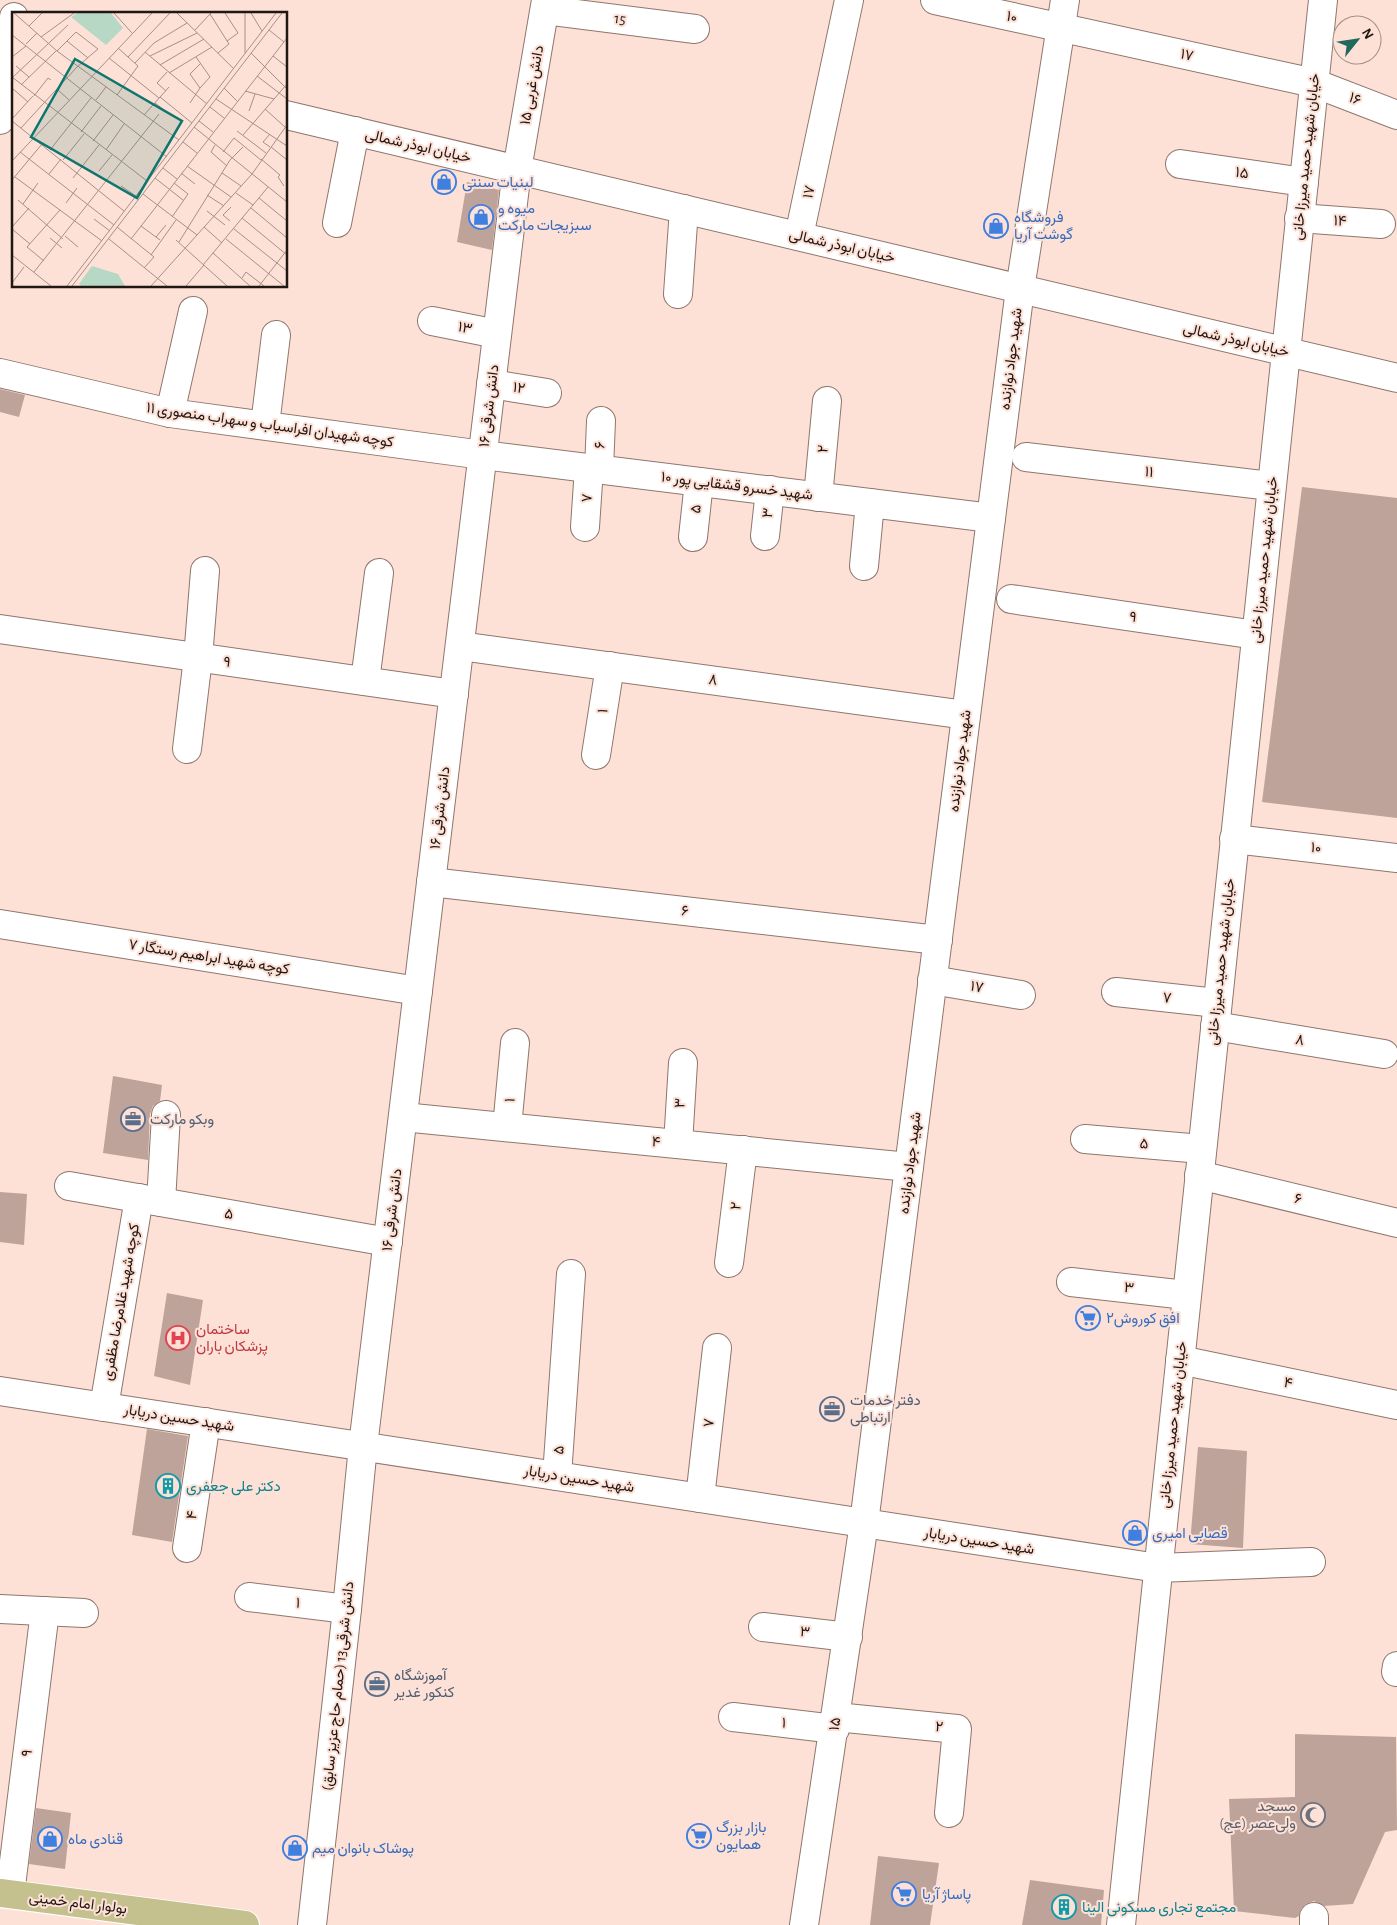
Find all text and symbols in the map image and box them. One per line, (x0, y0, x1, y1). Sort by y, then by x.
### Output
street label: ۱۰ (1005, 9, 1019, 25)
street label: 15 (613, 11, 627, 27)
inset map (12, 12, 288, 288)
north arrow (1332, 15, 1382, 65)
text: N (1359, 26, 1376, 42)
street label: دانش غربی ۱۵ (518, 44, 548, 126)
street label: ۱۷ (1179, 46, 1195, 64)
street label: خیابان شهید حمید میرزا خانی (1290, 73, 1324, 241)
street label: ۱۶ (1347, 90, 1363, 108)
street label: خیابان ابوذر شمالی (363, 127, 472, 167)
street label: ۱۵ (1234, 165, 1250, 181)
shop icon: لبنیات سنتی (431, 169, 457, 195)
place label: لبنیات سنتی (462, 175, 534, 192)
street label: ۱۷ (800, 184, 818, 200)
place label: میوه و سبزیجات مارکت (498, 201, 592, 234)
shop icon: میوه و سبزیجات مارکت (468, 204, 494, 230)
place label: فروشگاه گوشت آریا (1014, 210, 1073, 243)
shop icon: فروشگاه گوشت آریا (983, 213, 1009, 239)
street label: ۱۴ (1333, 213, 1347, 229)
street label: خیابان ابوذر شمالی (787, 227, 896, 267)
street label: شهید جواد نوازنده (997, 307, 1026, 411)
street label: ۱۳ (457, 319, 474, 337)
street label: خیابان ابوذر شمالی (1181, 321, 1290, 361)
street label: دانش شرقی ۱۶ (476, 364, 504, 448)
street label: ۱۲ (512, 380, 526, 396)
street label: کوچه شهیدان افراسیاب و سهراب منصوری ۱۱ (145, 400, 395, 452)
street label: ۶ (592, 441, 608, 449)
street label: ۲ (815, 444, 831, 454)
street label: ۱۱ (1144, 464, 1154, 480)
street label: شهید خسرو قشقایی پور ۱۰ (660, 469, 814, 505)
street label: خیابان شهید حمید میرزا خانی (1248, 476, 1282, 644)
street label: ۷ (579, 493, 595, 503)
street label: ۵ (688, 504, 704, 514)
street label: ۳ (760, 507, 776, 519)
street label: ۹ (1128, 609, 1138, 625)
street label: ۹ (222, 654, 232, 670)
street label: ۸ (708, 672, 719, 688)
street label: ۱ (595, 708, 611, 714)
street label: شهید جواد نوازنده (946, 709, 975, 813)
street label: دانش شرقی ۱۶ (427, 766, 455, 850)
street label: ۱۰ (1310, 840, 1322, 856)
street label: خیابان شهید حمید میرزا خانی (1205, 878, 1239, 1046)
street label: ۶ (680, 903, 690, 919)
street label: کوچه شهید ابراهیم رستگار ۷ (127, 937, 291, 979)
street label: ۱۷ (969, 978, 985, 996)
street label: ۷ (1162, 990, 1172, 1006)
street label: ۸ (1294, 1032, 1306, 1048)
street label: ۱ (502, 1097, 518, 1103)
street label: ۳ (672, 1098, 688, 1108)
office icon: وبکو مارکت (120, 1106, 146, 1132)
street label: شهید جواد نوازنده (896, 1111, 925, 1215)
place label: وبکو مارکت (150, 1112, 214, 1128)
street label: ۴ (651, 1134, 661, 1150)
street label: ۵ (1139, 1136, 1149, 1152)
street label: دانش شرقی ۱۶ (379, 1168, 407, 1252)
street label: ۶ (1293, 1191, 1303, 1207)
street label: ۲ (728, 1201, 744, 1211)
street label: ۵ (223, 1206, 235, 1222)
street label: کوچه شهید غلامرضا مظفری (100, 1222, 144, 1382)
street label: ۳ (1123, 1280, 1135, 1296)
supermarket icon: افق کوروش۲ (1075, 1305, 1101, 1331)
place label: افق کوروش۲ (1106, 1311, 1180, 1328)
place label: ساختمان پزشکان باران (196, 1322, 268, 1356)
hospital icon: ساختمان پزشکان باران (165, 1325, 191, 1351)
street label: خیابان شهید حمید میرزا خانی (1157, 1341, 1191, 1509)
street label: ۴ (1282, 1375, 1294, 1391)
place label: دفتر خدمات ارتباطی (850, 1393, 921, 1427)
office icon: دفتر خدمات ارتباطی (819, 1396, 845, 1422)
street label: شهید حسین دریابار (121, 1402, 235, 1436)
street label: ۷ (701, 1418, 717, 1428)
street label: ۵ (551, 1445, 567, 1455)
street label: شهید حسین دریابار (521, 1463, 635, 1497)
building icon: دکتر علی جعفری (155, 1473, 181, 1499)
place label: دکتر علی جعفری (186, 1479, 281, 1496)
street label: ۴ (184, 1509, 200, 1520)
shop icon: قصابی امیری (1122, 1520, 1148, 1546)
street label: شهید حسین دریابار (921, 1525, 1035, 1559)
place label: قصابی امیری (1152, 1526, 1228, 1543)
street label: دانش شرقی13 (حمام حاج عزیز سابق) (320, 1581, 359, 1792)
street label: ۱ (295, 1595, 301, 1611)
street label: ۳ (799, 1624, 811, 1640)
place label: آموزشگاه کنکور غدیر (393, 1667, 455, 1701)
office icon: آموزشگاه کنکور غدیر (364, 1671, 390, 1697)
street label: ۱ (781, 1715, 787, 1731)
street label: ۱۵ (827, 1716, 843, 1732)
street label: ۲ (934, 1719, 944, 1735)
street label: ۹ (19, 1748, 35, 1758)
place label: مسجد ولی‌عصر (عج) (1219, 1799, 1296, 1834)
mosque icon: مسجد ولی‌عصر (عج) (1300, 1802, 1326, 1828)
place label: بازار بزرگ همایون (716, 1820, 766, 1853)
supermarket icon: بازار بزرگ همایون (686, 1823, 712, 1849)
shop icon: قنادی ماه (37, 1826, 63, 1852)
place label: قنادی ماه (68, 1832, 123, 1849)
shop icon: پوشاک بانوان میم (282, 1835, 308, 1861)
place label: پوشاک بانوان میم (312, 1841, 414, 1858)
supermarket icon: پاساژ آریا (891, 1881, 917, 1907)
place label: پاساژ آریا (922, 1886, 971, 1904)
street label: بولوار امام خمینی (28, 1890, 128, 1918)
building icon: مجتمع تجاری مسکونی الینا (1051, 1894, 1077, 1920)
place label: مجتمع تجاری مسکونی الینا (1082, 1900, 1236, 1918)

